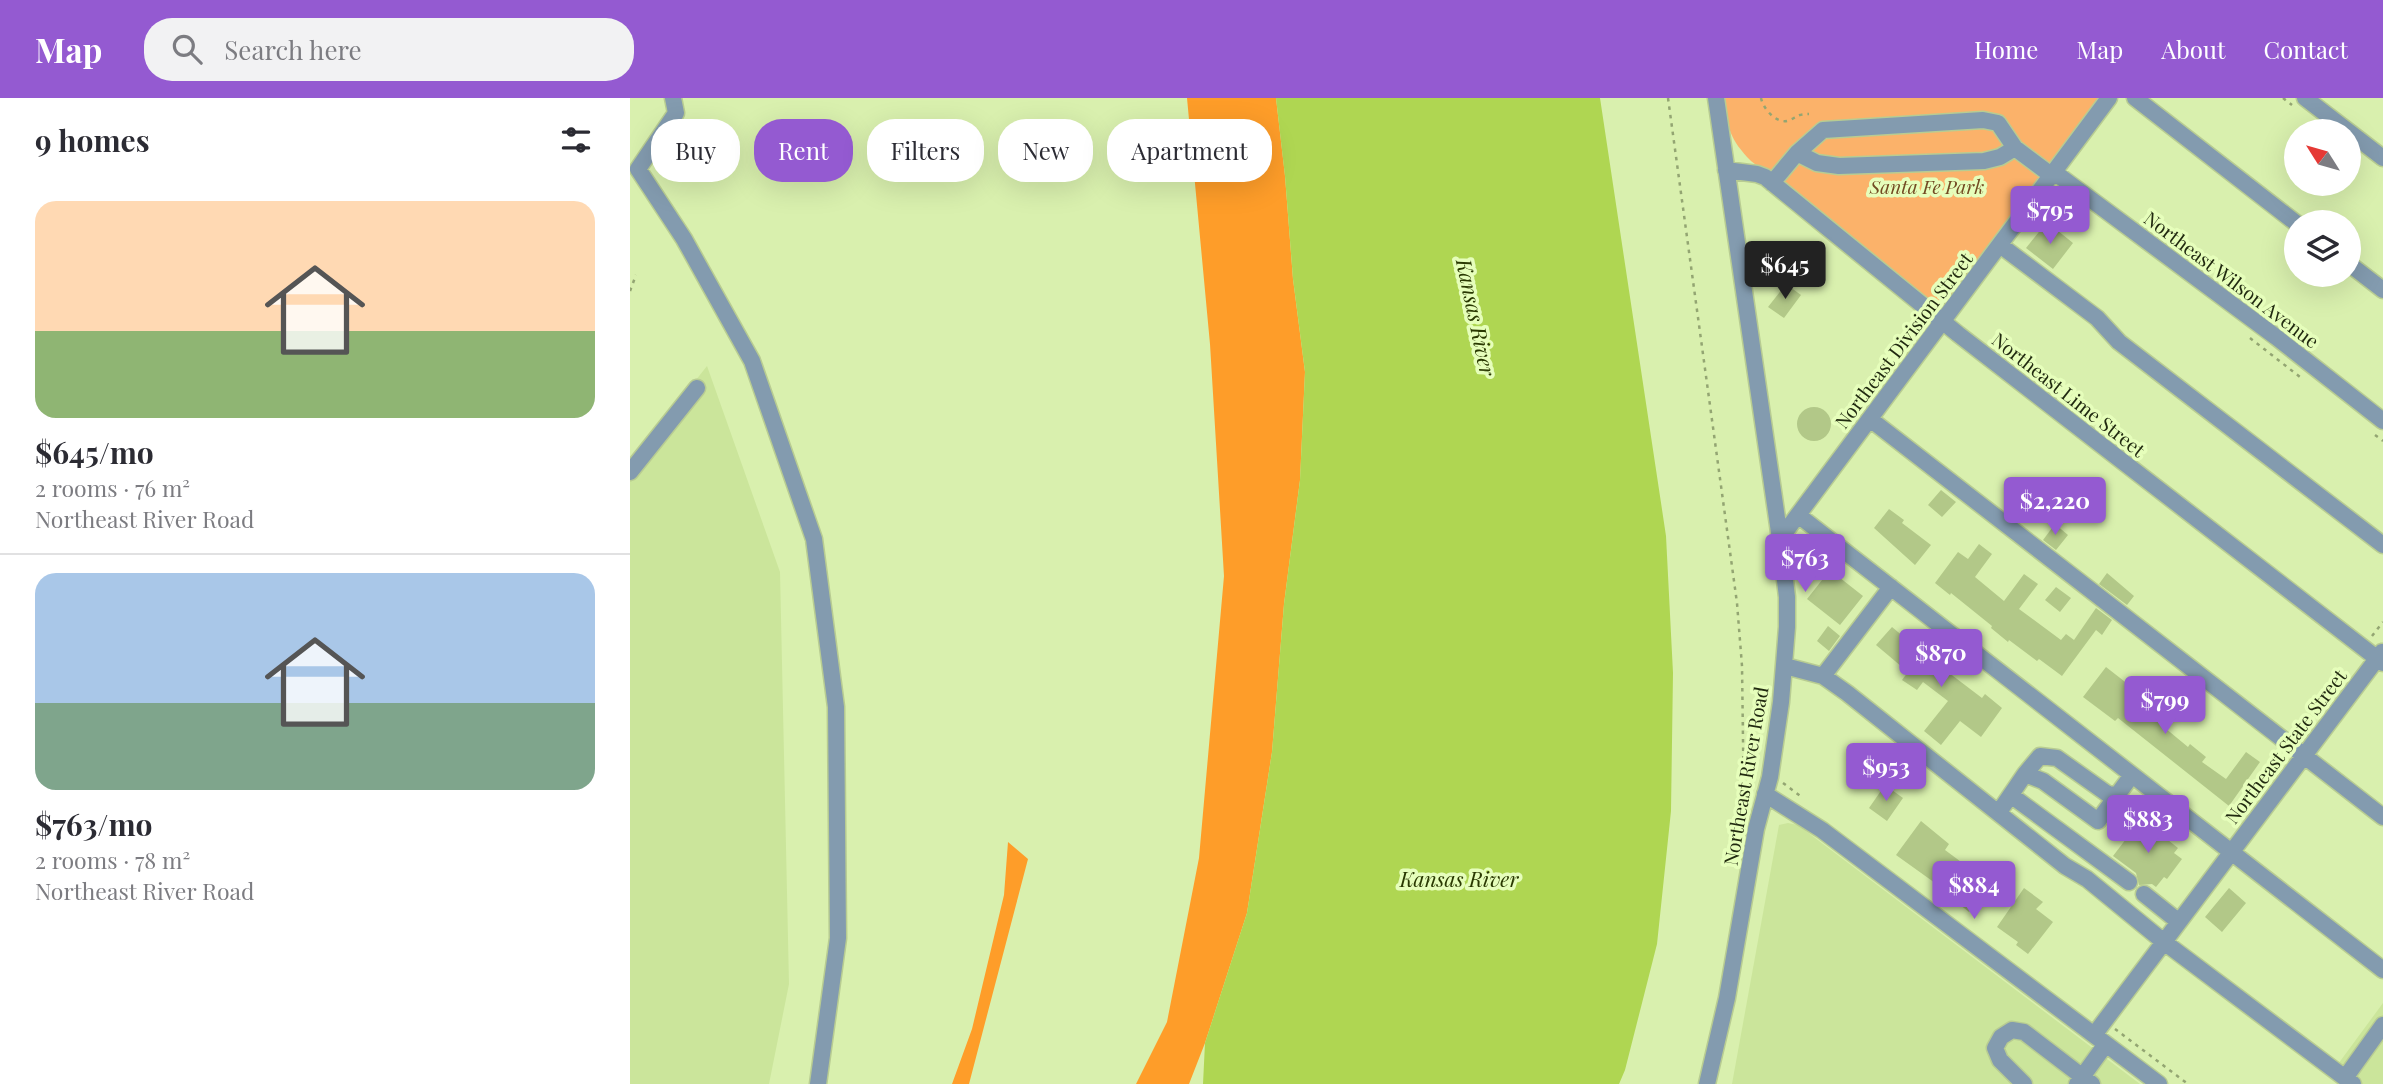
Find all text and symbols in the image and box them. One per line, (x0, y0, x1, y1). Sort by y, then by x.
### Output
search box (144, 18, 634, 81)
text: Map (35, 27, 102, 71)
icon: search (168, 30, 206, 68)
text: Search here (224, 32, 362, 67)
text: Home (1974, 33, 2038, 65)
text: Map (2076, 33, 2123, 65)
text: About (2161, 33, 2225, 65)
text: Contact (2263, 33, 2348, 65)
chip: Buy (651, 119, 740, 182)
chip: Rent (754, 119, 853, 182)
chip: Filters (867, 119, 984, 182)
chip: New (998, 119, 1093, 182)
chip: Apartment (1107, 119, 1272, 182)
north arrow (2284, 119, 2361, 196)
map controls (2284, 119, 2361, 287)
text: 9 homes (35, 120, 150, 160)
icon: filters (557, 121, 595, 159)
park label: Santa Fe Park (1869, 173, 1984, 199)
pin: $795 (2009, 186, 2091, 246)
text: $795 (2027, 193, 2073, 224)
street label: Northeast Wilson Avenue (2139, 205, 2325, 353)
button: layers (2284, 210, 2361, 287)
pin: $645 (1744, 242, 1826, 301)
street label: Northeast Division Street (1828, 246, 1978, 433)
icon: home (252, 247, 378, 373)
text: $645 (1761, 248, 1809, 279)
water label: Kansas River (1451, 255, 1503, 379)
street label: Northeast Lime Street (1987, 326, 2151, 462)
text: $645/mo (35, 432, 154, 472)
text: 2 rooms · 76 m² (35, 472, 190, 503)
pin: $2,220 (1998, 478, 2112, 537)
text: $2,220 (2020, 484, 2090, 515)
text: Northeast River Road (35, 503, 254, 534)
pin: $763 (1764, 534, 1846, 594)
text: $763 (1781, 541, 1829, 572)
icon: home (252, 619, 378, 745)
pin: $870 (1900, 630, 1982, 689)
text: $870 (1915, 636, 1967, 667)
street label: Northeast State Street (2218, 663, 2352, 829)
pin: $799 (2124, 676, 2206, 736)
text: $799 (2140, 683, 2190, 714)
street label: Northeast River Road (1716, 685, 1774, 867)
pin: $953 (1845, 744, 1927, 803)
text: $953 (1862, 750, 1910, 781)
pin: $883 (2107, 796, 2189, 855)
text: $883 (2123, 802, 2173, 833)
text: $763/mo (35, 804, 152, 844)
text: 2 rooms · 78 m² (35, 844, 190, 875)
pin: $884 (1933, 862, 2015, 921)
water label: Kansas River (1399, 864, 1519, 892)
text: $884 (1948, 868, 2000, 899)
text: Northeast River Road (35, 875, 254, 906)

